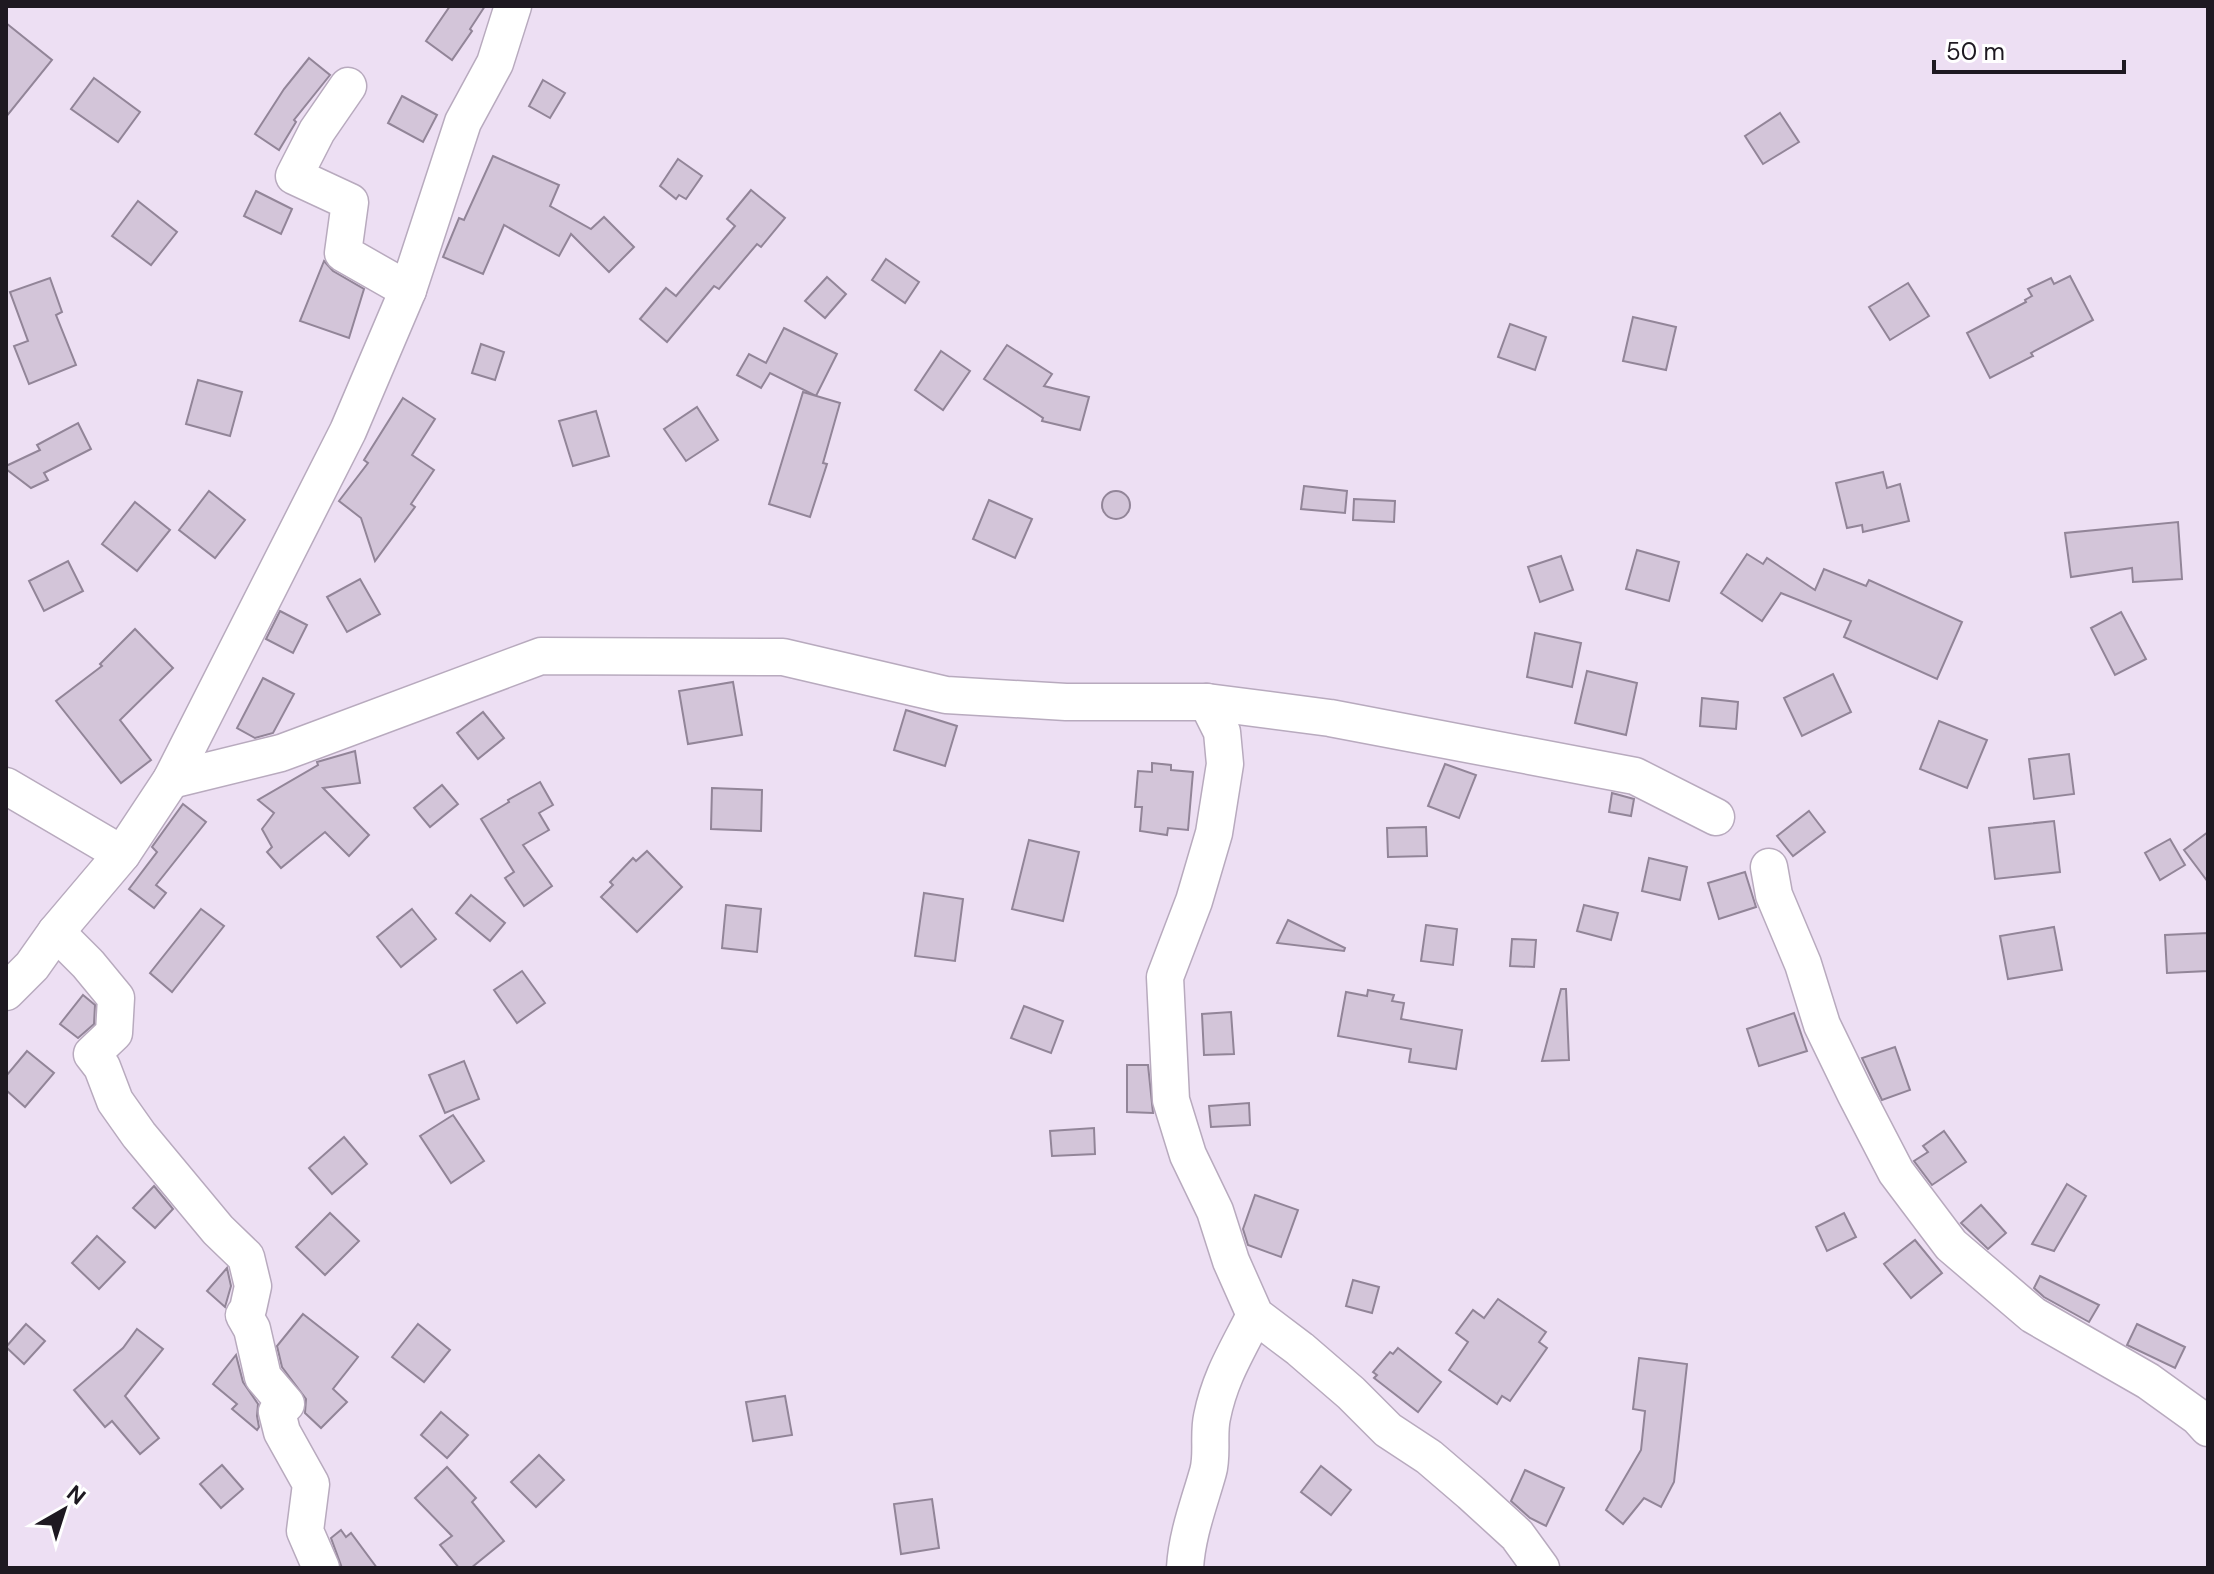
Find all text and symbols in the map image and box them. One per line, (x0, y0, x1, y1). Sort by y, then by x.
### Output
scale bar (1934, 24, 2124, 74)
text: 50 m (1946, 36, 2005, 67)
north arrow (24, 1470, 104, 1550)
text: N (61, 1479, 92, 1511)

